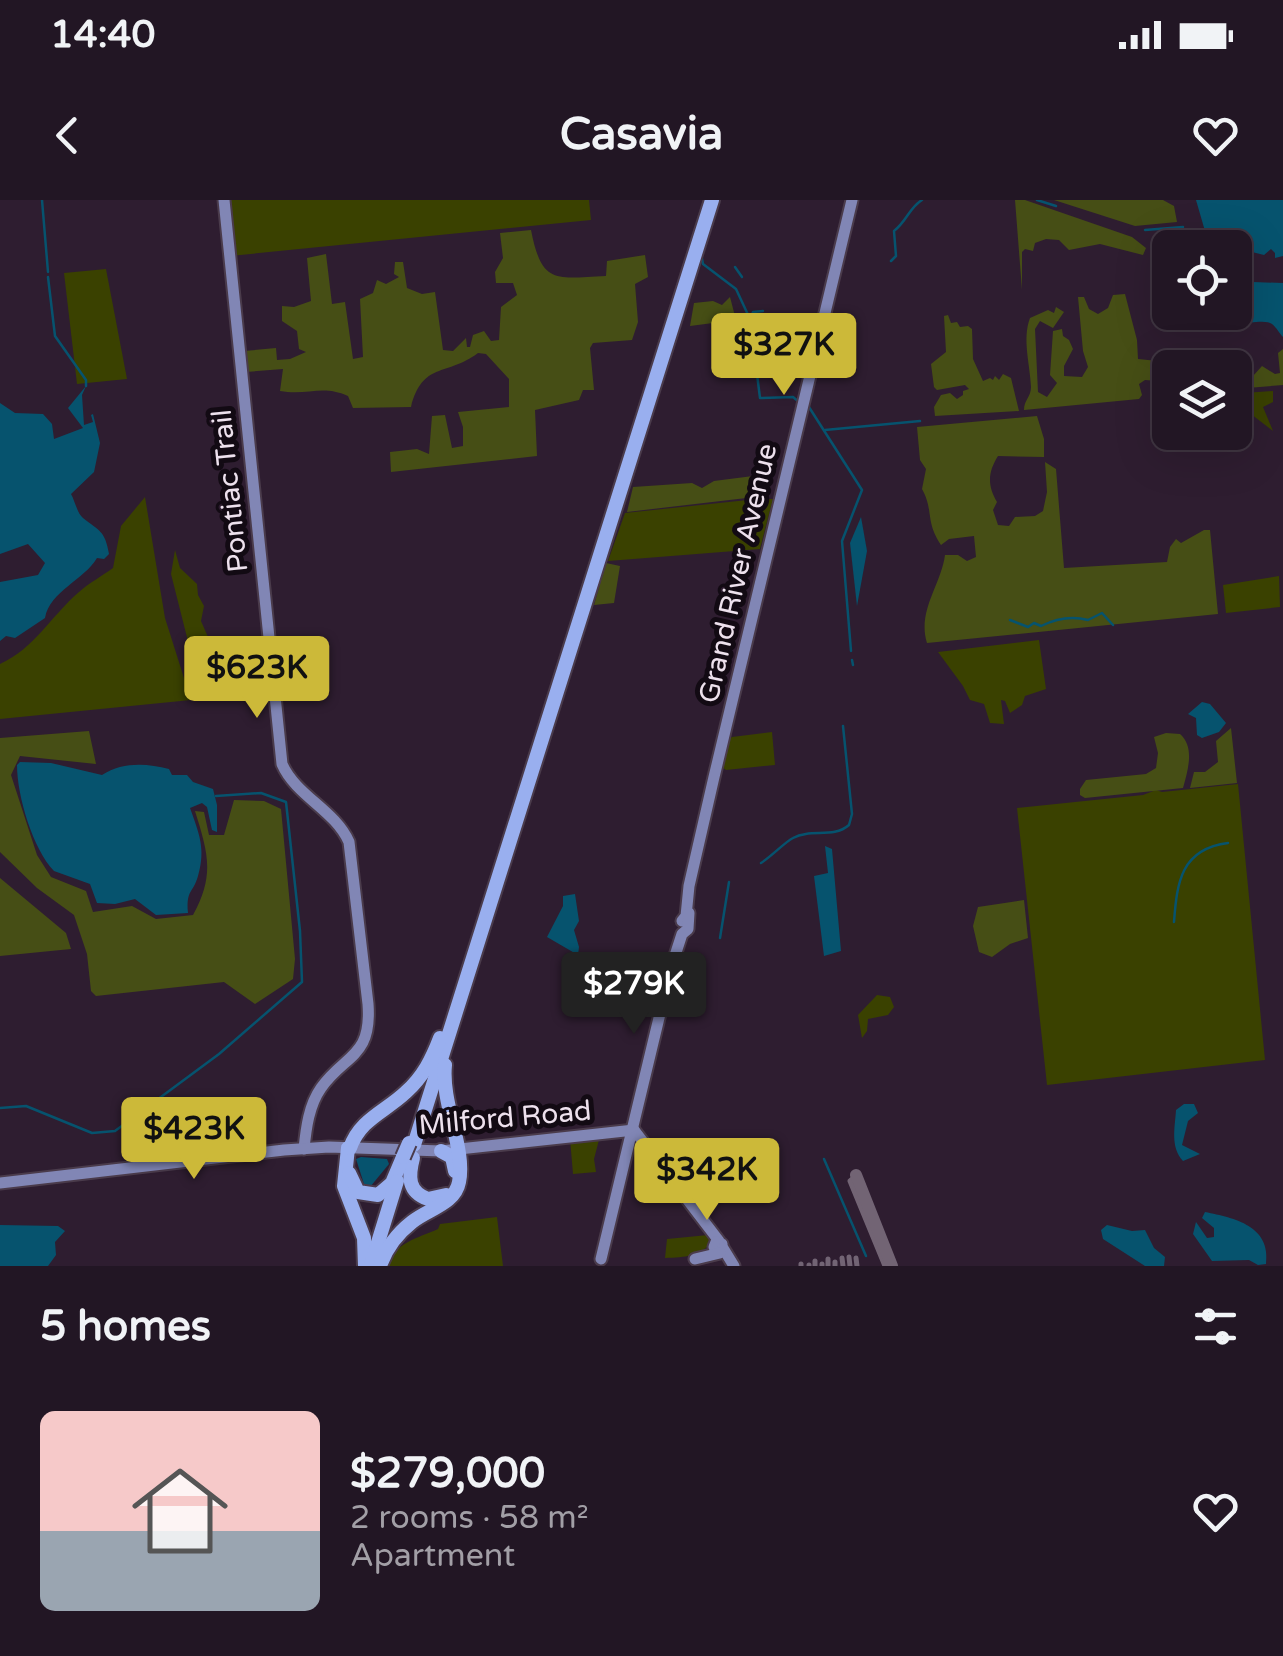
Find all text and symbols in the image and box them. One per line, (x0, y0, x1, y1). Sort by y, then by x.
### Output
text: 14:40 (50, 12, 155, 58)
icon: back (40, 108, 95, 163)
text: Casavia (560, 108, 723, 162)
icon: heart (1188, 108, 1243, 163)
map controls (1152, 230, 1252, 450)
button: locate (1152, 230, 1252, 330)
pin: $327K (714, 313, 854, 398)
text: $327K (733, 326, 835, 364)
button: layers (1152, 350, 1252, 450)
street label: Pontiac Trail (205, 408, 255, 574)
street label: Grand River Avenue (692, 440, 784, 706)
pin: $623K (187, 636, 327, 721)
text: $623K (206, 649, 308, 687)
pin: $279K (564, 952, 704, 1037)
text: $279K (583, 965, 685, 1003)
street label: Milford Road (417, 1094, 593, 1142)
pin: $423K (124, 1097, 264, 1182)
text: $423K (143, 1110, 245, 1148)
pin: $342K (637, 1138, 777, 1223)
text: $342K (656, 1151, 758, 1189)
icon: filters (1188, 1299, 1243, 1354)
text: 5 homes (40, 1301, 211, 1352)
text: $279,000 (350, 1448, 545, 1499)
icon: home (120, 1451, 240, 1571)
icon: heart (1188, 1484, 1243, 1539)
text: 2 rooms · 58 m² (350, 1499, 589, 1537)
text: Apartment (350, 1537, 515, 1575)

